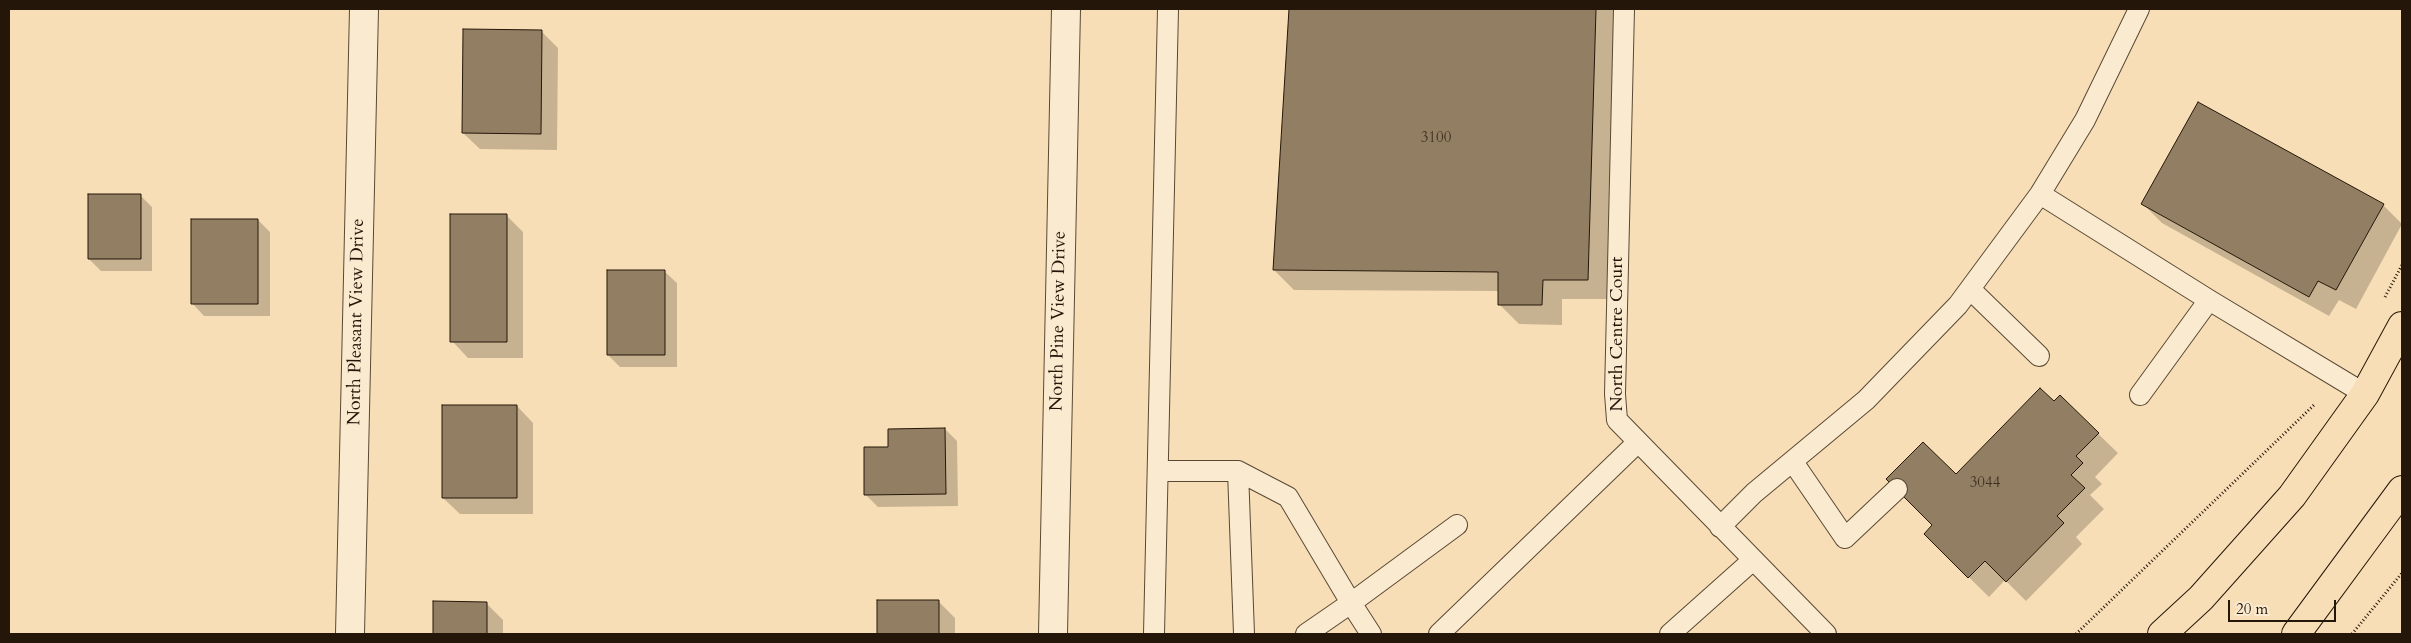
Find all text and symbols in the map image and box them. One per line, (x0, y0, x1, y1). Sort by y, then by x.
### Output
house number: 3100 (1421, 130, 1451, 148)
street label: North Pleasant View Drive (344, 218, 370, 426)
street label: North Pine View Drive (1047, 231, 1071, 411)
street label: North Centre Court (1607, 256, 1629, 412)
house number: 3044 (1970, 475, 2000, 493)
scale bar (2231, 590, 2338, 622)
text: 20 m (2236, 599, 2268, 619)

